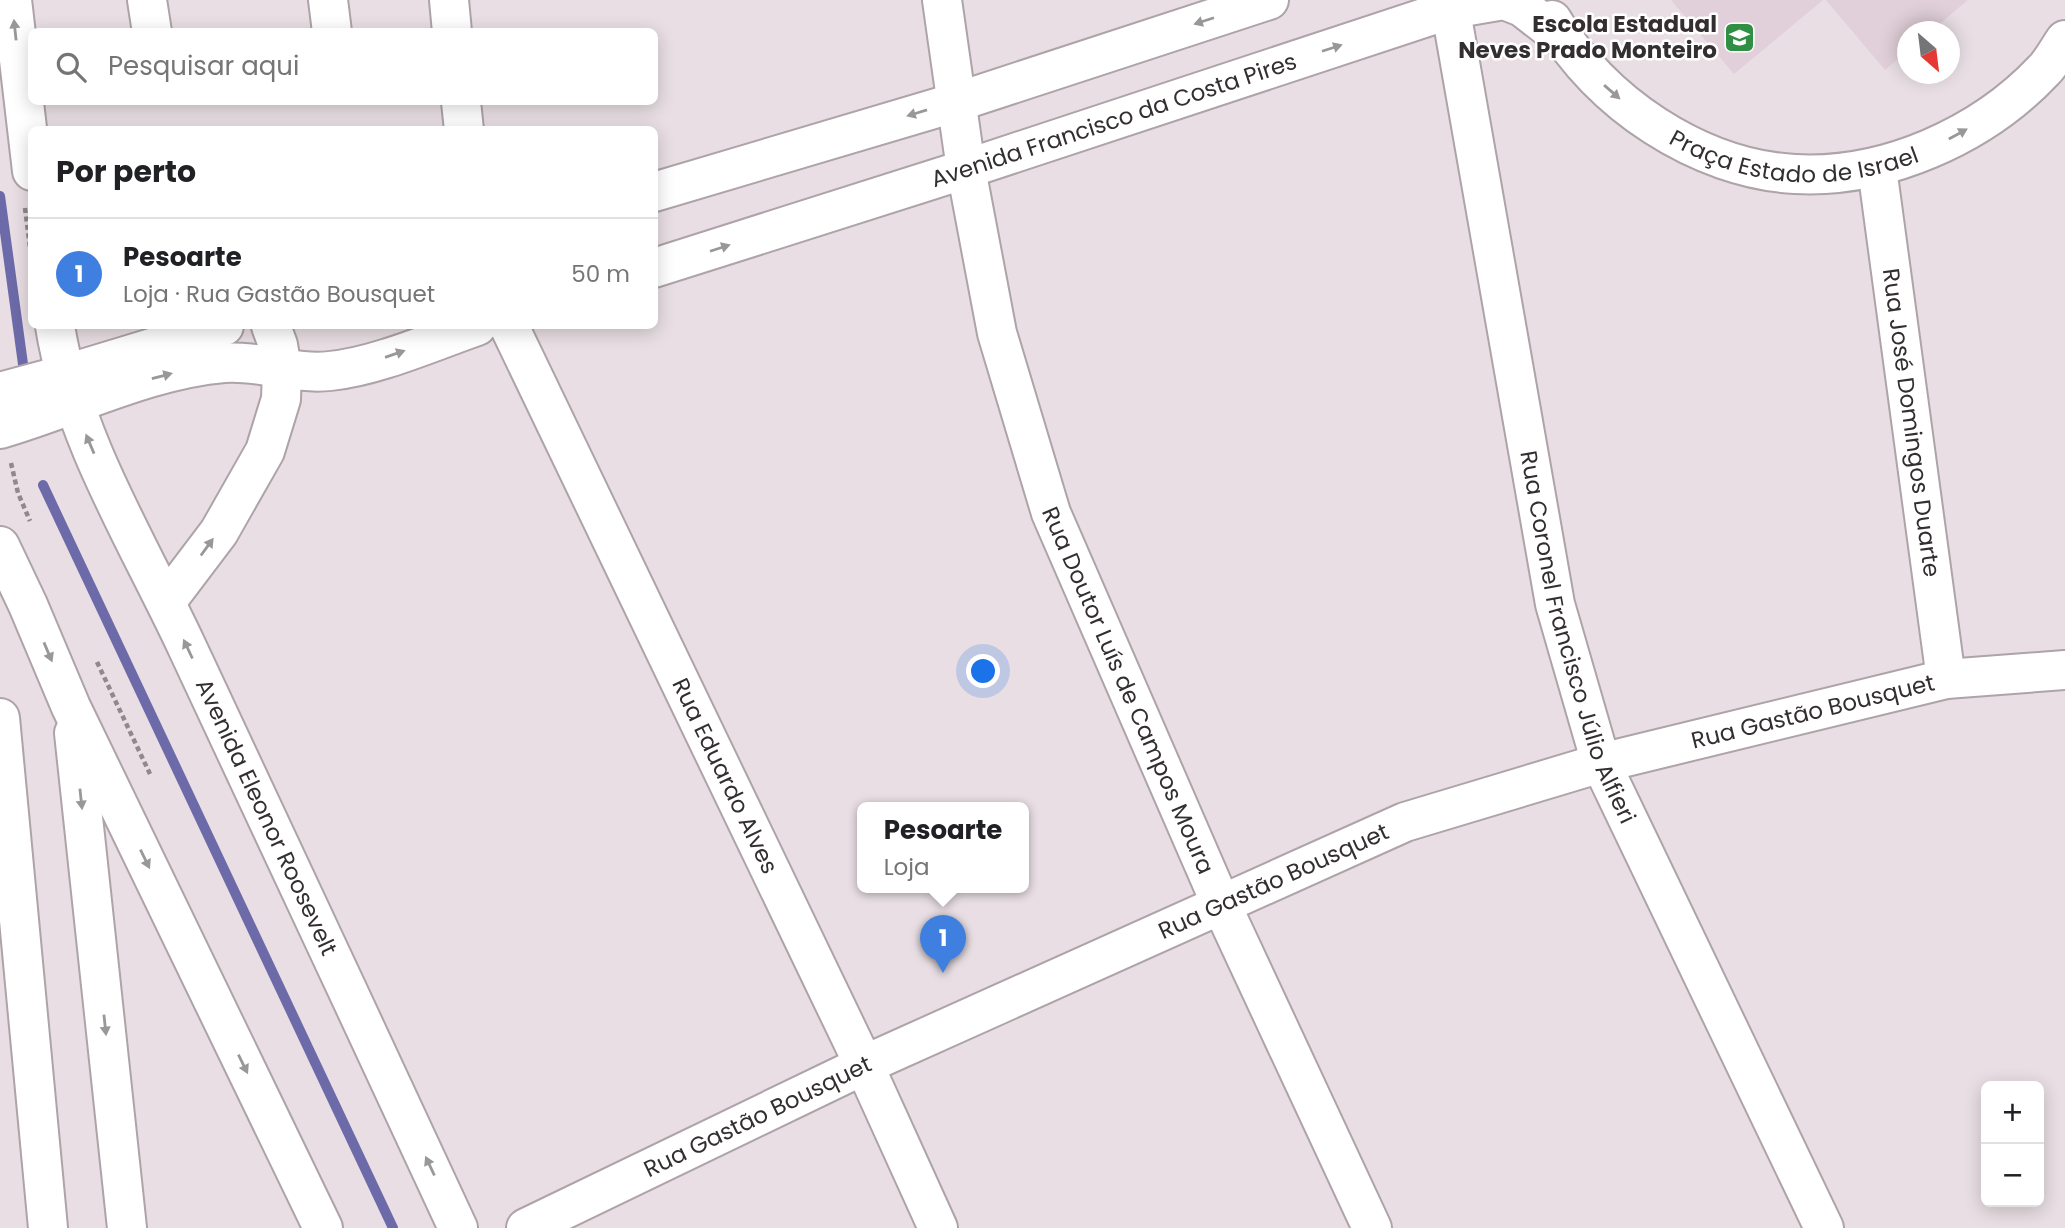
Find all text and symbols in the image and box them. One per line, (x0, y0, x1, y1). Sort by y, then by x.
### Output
place label: Escola Estadual Neves Prado Monteiro (1458, 8, 1717, 66)
one-way arrow (1193, 16, 1214, 27)
one-way arrow (10, 19, 21, 41)
school or university icon: Escola Estadual Neves Prado Monteiro (1723, 20, 1757, 54)
north arrow (1897, 21, 1960, 84)
search box (28, 28, 658, 105)
one-way arrow (1321, 42, 1342, 53)
street label: Avenida Francisco da Costa Pires (927, 45, 1301, 195)
icon: search (52, 48, 90, 86)
text: Pesquisar aqui (108, 48, 299, 84)
one-way arrow (1603, 84, 1621, 100)
one-way arrow (907, 109, 928, 119)
street label: Praça Estado de Israel (1664, 122, 1923, 190)
one-way arrow (1948, 128, 1967, 140)
text: Por perto (56, 150, 196, 193)
text: Pesoarte (123, 239, 242, 275)
one-way arrow (709, 242, 730, 252)
text: 1 (75, 258, 83, 290)
text: 50 m (571, 258, 630, 290)
street label: Rua José Domingos Duarte (1875, 266, 1948, 579)
text: Loja · Rua Gastão Bousquet (123, 278, 435, 310)
one-way arrow (385, 348, 406, 359)
one-way arrow (152, 370, 173, 380)
one-way arrow (84, 433, 95, 454)
street label: Rua Coronel Francisco Júlio Alfieri (1512, 448, 1644, 829)
street label: Rua Doutor Luís de Campos Moura (1034, 502, 1222, 879)
one-way arrow (200, 538, 214, 556)
one-way arrow (182, 639, 194, 659)
one-way arrow (43, 642, 54, 663)
your location (966, 654, 1000, 688)
street label: Rua Gastão Bousquet (1688, 666, 1938, 756)
street label: Avenida Eleonor Roosevelt (188, 673, 345, 960)
street label: Rua Eduardo Alves (664, 673, 786, 879)
one-way arrow (76, 788, 87, 810)
popup (857, 802, 1029, 893)
text: Pesoarte (884, 812, 1002, 848)
street label: Rua Gastão Bousquet (1153, 815, 1394, 947)
one-way arrow (139, 849, 150, 869)
text: Loja (884, 851, 930, 883)
pin: 1 (920, 915, 966, 973)
one-way arrow (100, 1014, 111, 1036)
street label: Rua Gastão Bousquet (638, 1048, 876, 1185)
one-way arrow (238, 1053, 249, 1074)
map controls (1981, 1081, 2044, 1207)
button: + (1981, 1081, 2044, 1144)
button: − (1981, 1144, 2044, 1207)
one-way arrow (424, 1156, 435, 1176)

